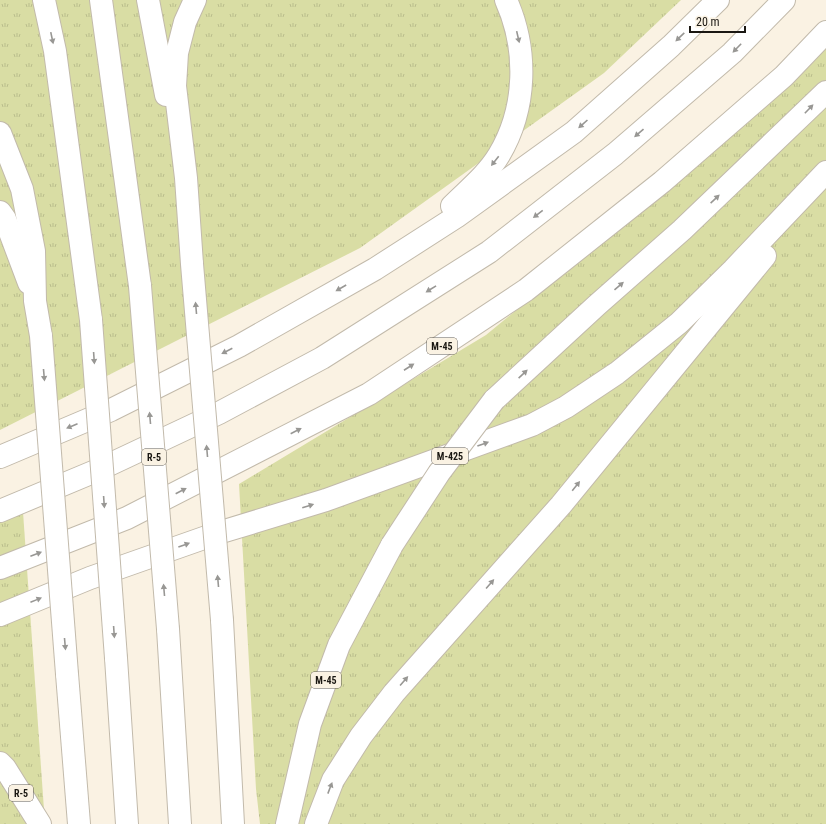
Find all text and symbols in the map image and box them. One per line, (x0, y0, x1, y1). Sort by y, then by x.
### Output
scale bar (690, 8, 745, 34)
text: 20 m (696, 15, 720, 29)
one-way arrow (516, 31, 522, 43)
one-way arrow (50, 32, 56, 44)
one-way arrow (675, 32, 685, 42)
one-way arrow (732, 43, 742, 53)
one-way arrow (805, 104, 814, 114)
one-way arrow (578, 119, 588, 128)
one-way arrow (635, 128, 644, 137)
one-way arrow (491, 156, 499, 166)
one-way arrow (710, 194, 720, 203)
one-way arrow (532, 210, 543, 218)
one-way arrow (613, 281, 624, 290)
one-way arrow (335, 285, 347, 291)
one-way arrow (425, 285, 437, 292)
one-way arrow (192, 302, 199, 314)
road number: M-45 (427, 338, 457, 354)
one-way arrow (221, 348, 233, 355)
one-way arrow (90, 352, 97, 364)
one-way arrow (404, 363, 415, 371)
one-way arrow (40, 369, 47, 381)
one-way arrow (518, 369, 528, 378)
one-way arrow (147, 412, 154, 424)
one-way arrow (67, 423, 78, 429)
one-way arrow (291, 428, 302, 434)
one-way arrow (478, 441, 490, 447)
one-way arrow (204, 445, 211, 457)
road number: M-425 (432, 448, 468, 464)
road number: R-5 (142, 449, 166, 465)
one-way arrow (571, 481, 580, 492)
one-way arrow (175, 487, 187, 494)
one-way arrow (101, 496, 108, 508)
one-way arrow (302, 503, 314, 509)
one-way arrow (178, 542, 190, 548)
one-way arrow (31, 551, 42, 557)
one-way arrow (215, 575, 222, 587)
one-way arrow (486, 579, 495, 589)
one-way arrow (161, 584, 168, 596)
one-way arrow (31, 597, 43, 603)
one-way arrow (110, 626, 117, 638)
one-way arrow (61, 638, 68, 650)
road number: M-45 (311, 672, 341, 688)
one-way arrow (400, 676, 409, 687)
one-way arrow (327, 781, 333, 793)
road number: R-5 (9, 785, 33, 801)

